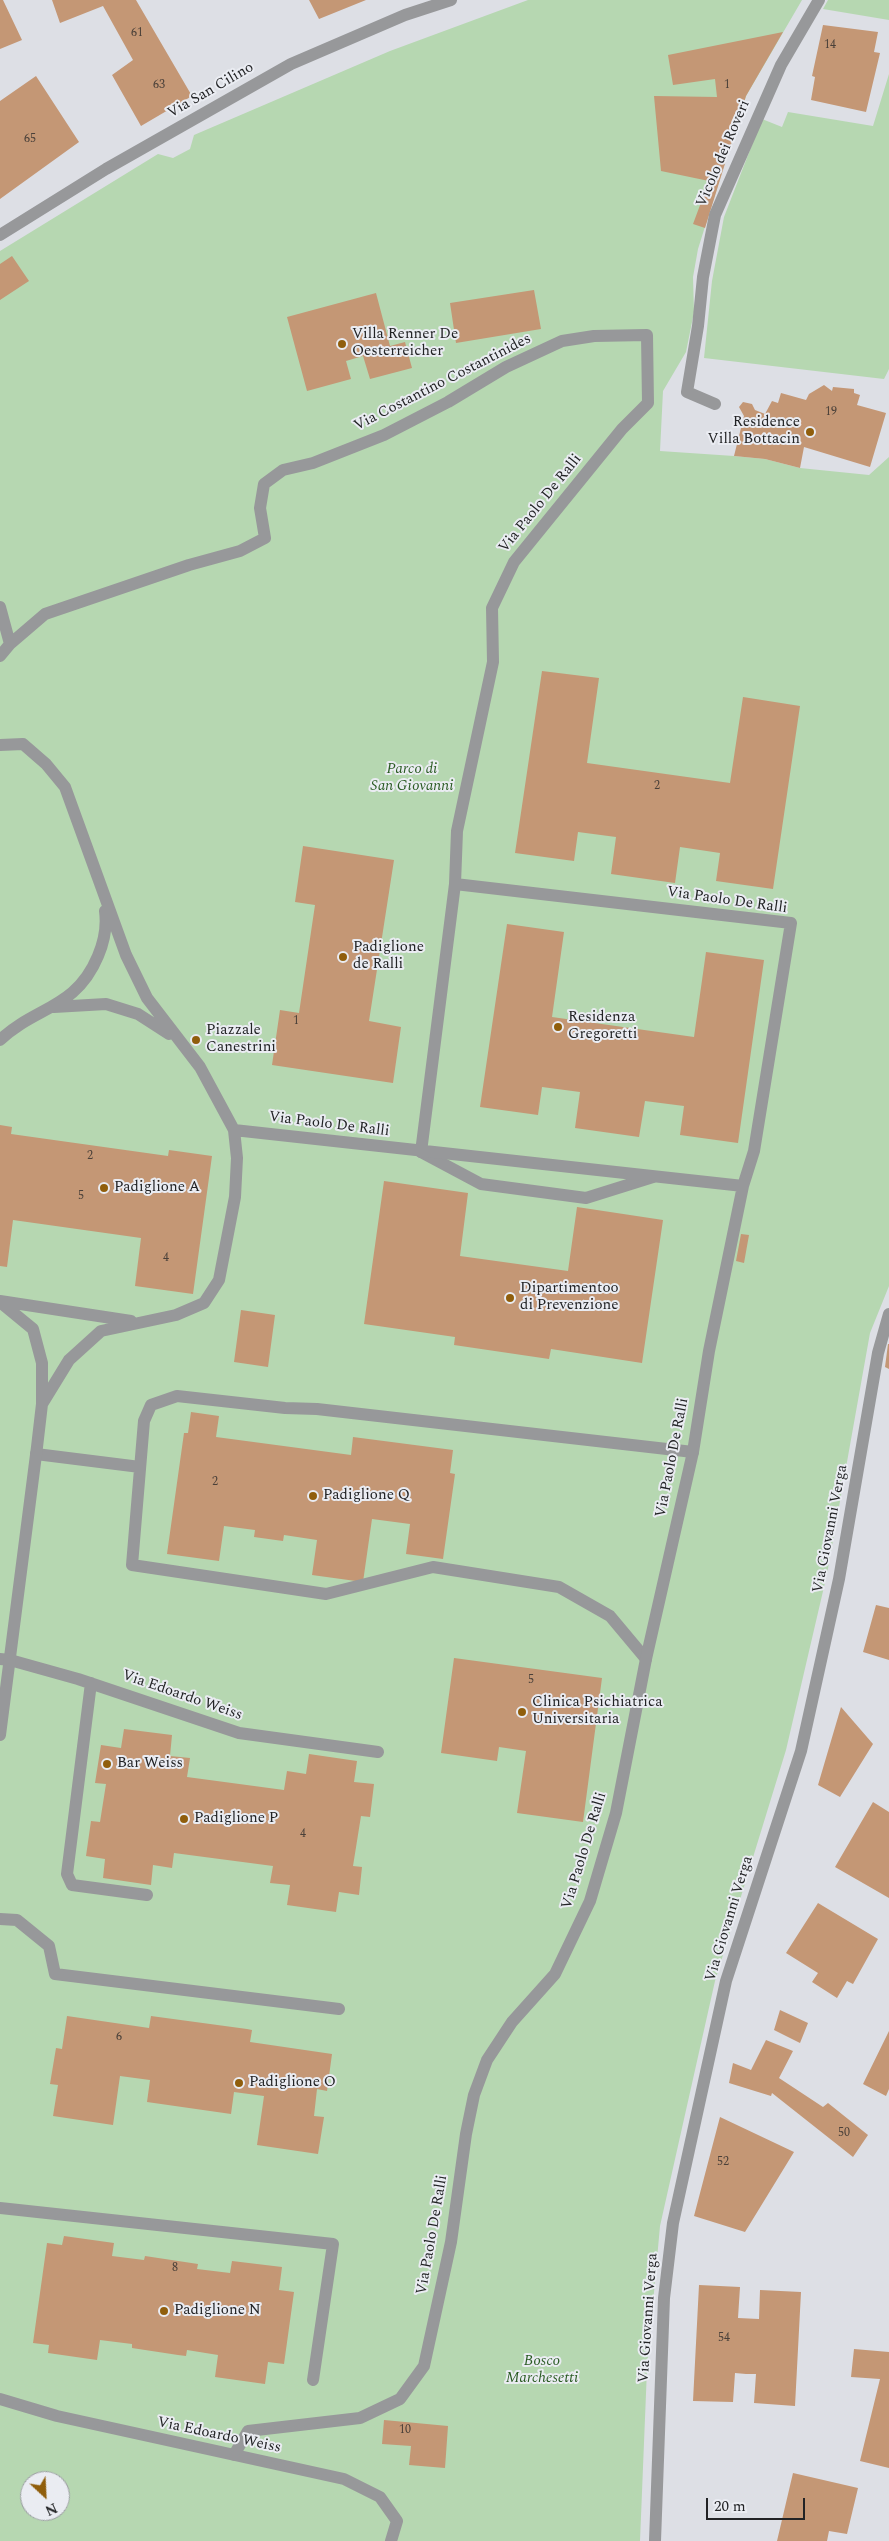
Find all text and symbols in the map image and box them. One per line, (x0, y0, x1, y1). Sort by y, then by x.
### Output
house number: 61 (131, 27, 143, 41)
house number: 14 (824, 39, 836, 53)
street label: Via San Cilino (165, 59, 257, 123)
house number: 63 (153, 79, 165, 93)
house number: 1 (724, 79, 730, 93)
street label: Vicolo dei Roveri (693, 98, 755, 210)
house number: 65 (24, 133, 36, 147)
place label: Villa Renner De Oesterreicher (352, 326, 458, 361)
street label: Via Costantino Costantinides (351, 330, 535, 436)
marker: Villa Renner De Oesterreicher (336, 338, 348, 350)
house number: 19 (825, 406, 837, 420)
place label: Residence Villa Bottacin (708, 414, 800, 449)
marker: Residence Villa Bottacin (804, 426, 816, 438)
street label: Via Paolo De Ralli (496, 451, 586, 557)
park label: Parco di San Giovanni (371, 761, 453, 796)
house number: 2 (654, 780, 660, 794)
street label: Via Paolo De Ralli (666, 884, 788, 918)
place label: Padiglione de Ralli (353, 939, 424, 974)
marker: Padiglione de Ralli (337, 951, 349, 963)
place label: Residenza Gregoretti (568, 1009, 637, 1044)
house number: 1 (293, 1015, 299, 1029)
marker: Residenza Gregoretti (552, 1021, 564, 1033)
place label: Piazzale Canestrini (206, 1022, 276, 1057)
marker: Piazzale Canestrini (190, 1034, 202, 1046)
street label: Via Paolo De Ralli (268, 1109, 390, 1141)
house number: 2 (87, 1150, 93, 1164)
place label: Padiglione A (114, 1179, 200, 1197)
marker: Padiglione A (98, 1182, 110, 1194)
house number: 5 (78, 1190, 84, 1204)
house number: 4 (163, 1252, 169, 1266)
place label: Dipartimentoo di Prevenzione (520, 1280, 619, 1315)
marker: Dipartimentoo di Prevenzione (504, 1292, 516, 1304)
street label: Via Paolo De Ralli (653, 1397, 693, 1519)
street label: Via Giovanni Verga (810, 1463, 852, 1595)
house number: 2 (212, 1476, 218, 1490)
place label: Padiglione Q (323, 1487, 410, 1505)
marker: Padiglione Q (307, 1490, 319, 1502)
street label: Via Edoardo Weiss (120, 1667, 244, 1725)
house number: 5 (528, 1674, 534, 1688)
place label: Clinica Psichiatrica Universitaria (532, 1694, 663, 1729)
marker: Clinica Psichiatrica Universitaria (516, 1706, 528, 1718)
place label: Bar Weiss (117, 1755, 183, 1773)
marker: Bar Weiss (101, 1758, 113, 1770)
street label: Via Paolo De Ralli (559, 1790, 611, 1912)
place label: Padiglione P (194, 1810, 278, 1828)
marker: Padiglione P (178, 1813, 190, 1825)
house number: 4 (300, 1828, 306, 1842)
street label: Via Giovanni Verga (702, 1854, 758, 1984)
house number: 6 (116, 2031, 122, 2045)
place label: Padiglione O (249, 2074, 336, 2092)
marker: Padiglione O (233, 2077, 245, 2089)
house number: 50 (838, 2127, 850, 2141)
house number: 52 (717, 2156, 729, 2170)
street label: Via Paolo De Ralli (414, 2174, 452, 2296)
street label: Via Giovanni Verga (635, 2252, 663, 2384)
house number: 8 (172, 2262, 178, 2276)
place label: Padiglione N (174, 2302, 261, 2320)
marker: Padiglione N (158, 2305, 170, 2317)
house number: 54 (718, 2332, 730, 2346)
park label: Bosco Marchesetti (506, 2353, 578, 2388)
street label: Via Edoardo Weiss (156, 2414, 282, 2458)
house number: 10 (399, 2424, 411, 2438)
north arrow (20, 2471, 70, 2521)
scale bar (709, 2488, 808, 2520)
text: 20 m (714, 2495, 746, 2518)
text: N (42, 2497, 61, 2521)

